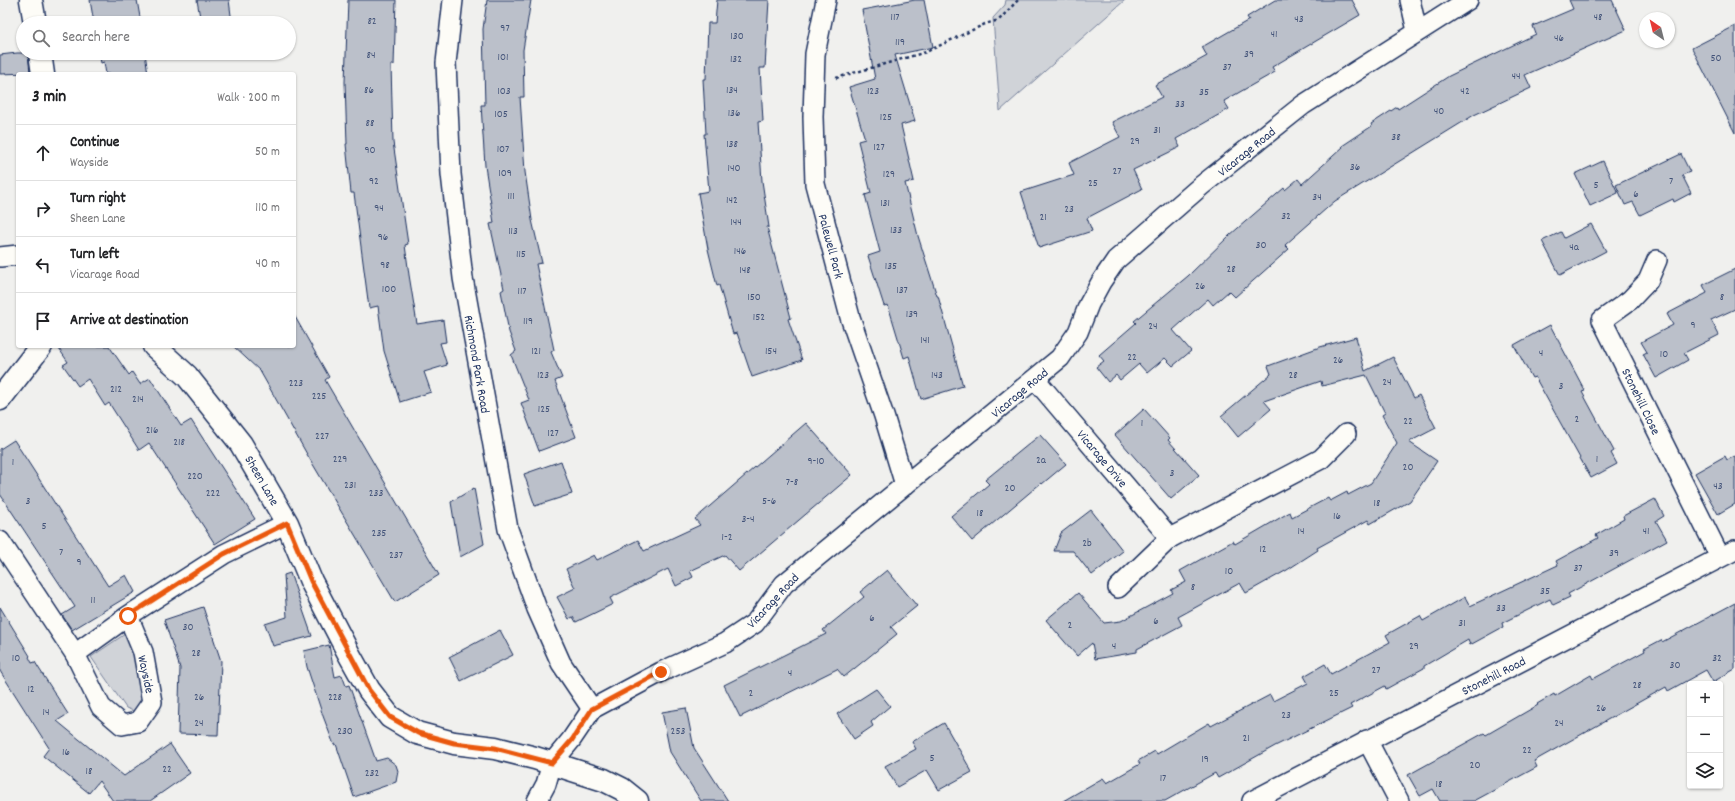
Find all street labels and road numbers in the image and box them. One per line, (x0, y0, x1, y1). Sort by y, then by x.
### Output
street label: Vicarage Road (1215, 124, 1281, 182)
street label: Palewell Park (812, 212, 847, 281)
street label: Richmond Park Road (458, 314, 494, 415)
street label: Vicarage Road (988, 364, 1053, 424)
street label: Stonehill Close (1615, 366, 1664, 439)
street label: Vicarage Drive (1071, 427, 1131, 493)
street label: Sheen Lane (239, 453, 283, 510)
street label: Vicarage Road (743, 570, 805, 634)
street label: Stonehill Road (1459, 653, 1530, 702)
street label: Wayside (131, 654, 158, 696)

